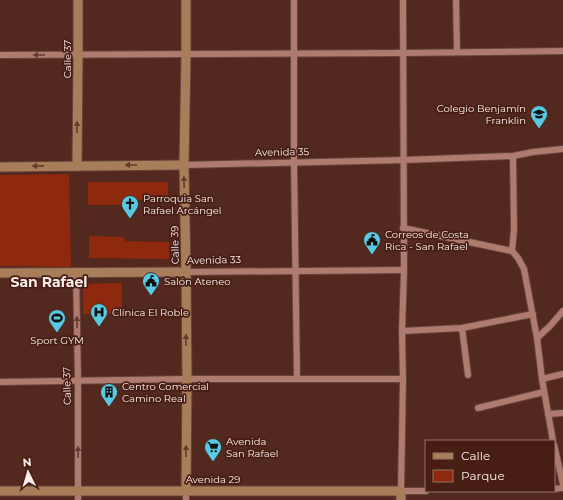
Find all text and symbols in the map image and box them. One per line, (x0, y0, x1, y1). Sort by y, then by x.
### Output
street label: Calle 37 (61, 40, 74, 78)
one-way arrow (32, 52, 45, 58)
place label: Colegio Benjamín Franklin (437, 102, 526, 127)
school or university icon: Colegio Benjamín Franklin (529, 104, 549, 129)
one-way arrow (74, 121, 81, 133)
street label: Avenida 35 (255, 145, 310, 159)
one-way arrow (124, 162, 137, 168)
one-way arrow (31, 163, 44, 169)
one-way arrow (181, 176, 188, 188)
place label: Parroquia San Rafael Arcángel (143, 192, 222, 217)
church icon: Parroquia San Rafael Arcángel (120, 194, 140, 219)
street label: Calle 39 (168, 226, 182, 264)
place label: Correos de Costa Rica - San Rafael (385, 228, 469, 253)
public building icon: Correos de Costa Rica - San Rafael (362, 230, 382, 255)
street label: Avenida 33 (187, 253, 242, 267)
public building icon: Salón Ateneo (141, 271, 161, 296)
district label: San Rafael (10, 273, 88, 291)
place label: Salón Ateneo (164, 275, 231, 288)
hospital icon: Clínica El Roble (89, 302, 109, 327)
place label: Clínica El Roble (112, 306, 189, 319)
sports icon: Sport GYM (47, 308, 67, 333)
one-way arrow (74, 315, 80, 328)
place label: Sport GYM (30, 334, 84, 347)
one-way arrow (183, 334, 190, 346)
street label: Calle 37 (60, 367, 74, 405)
place label: Centro Comercial Camino Real (122, 380, 209, 405)
building icon: Centro Comercial Camino Real (99, 382, 119, 407)
place label: Avenida San Rafael (226, 435, 278, 460)
supermarket icon: Avenida San Rafael (203, 437, 223, 462)
legend (425, 440, 555, 492)
one-way arrow (183, 444, 189, 457)
one-way arrow (75, 445, 81, 458)
text: Calle (461, 448, 490, 463)
north arrow (8, 452, 48, 492)
text: N (22, 455, 32, 469)
text: Parque (461, 468, 505, 483)
street label: Avenida 29 (186, 473, 240, 486)

